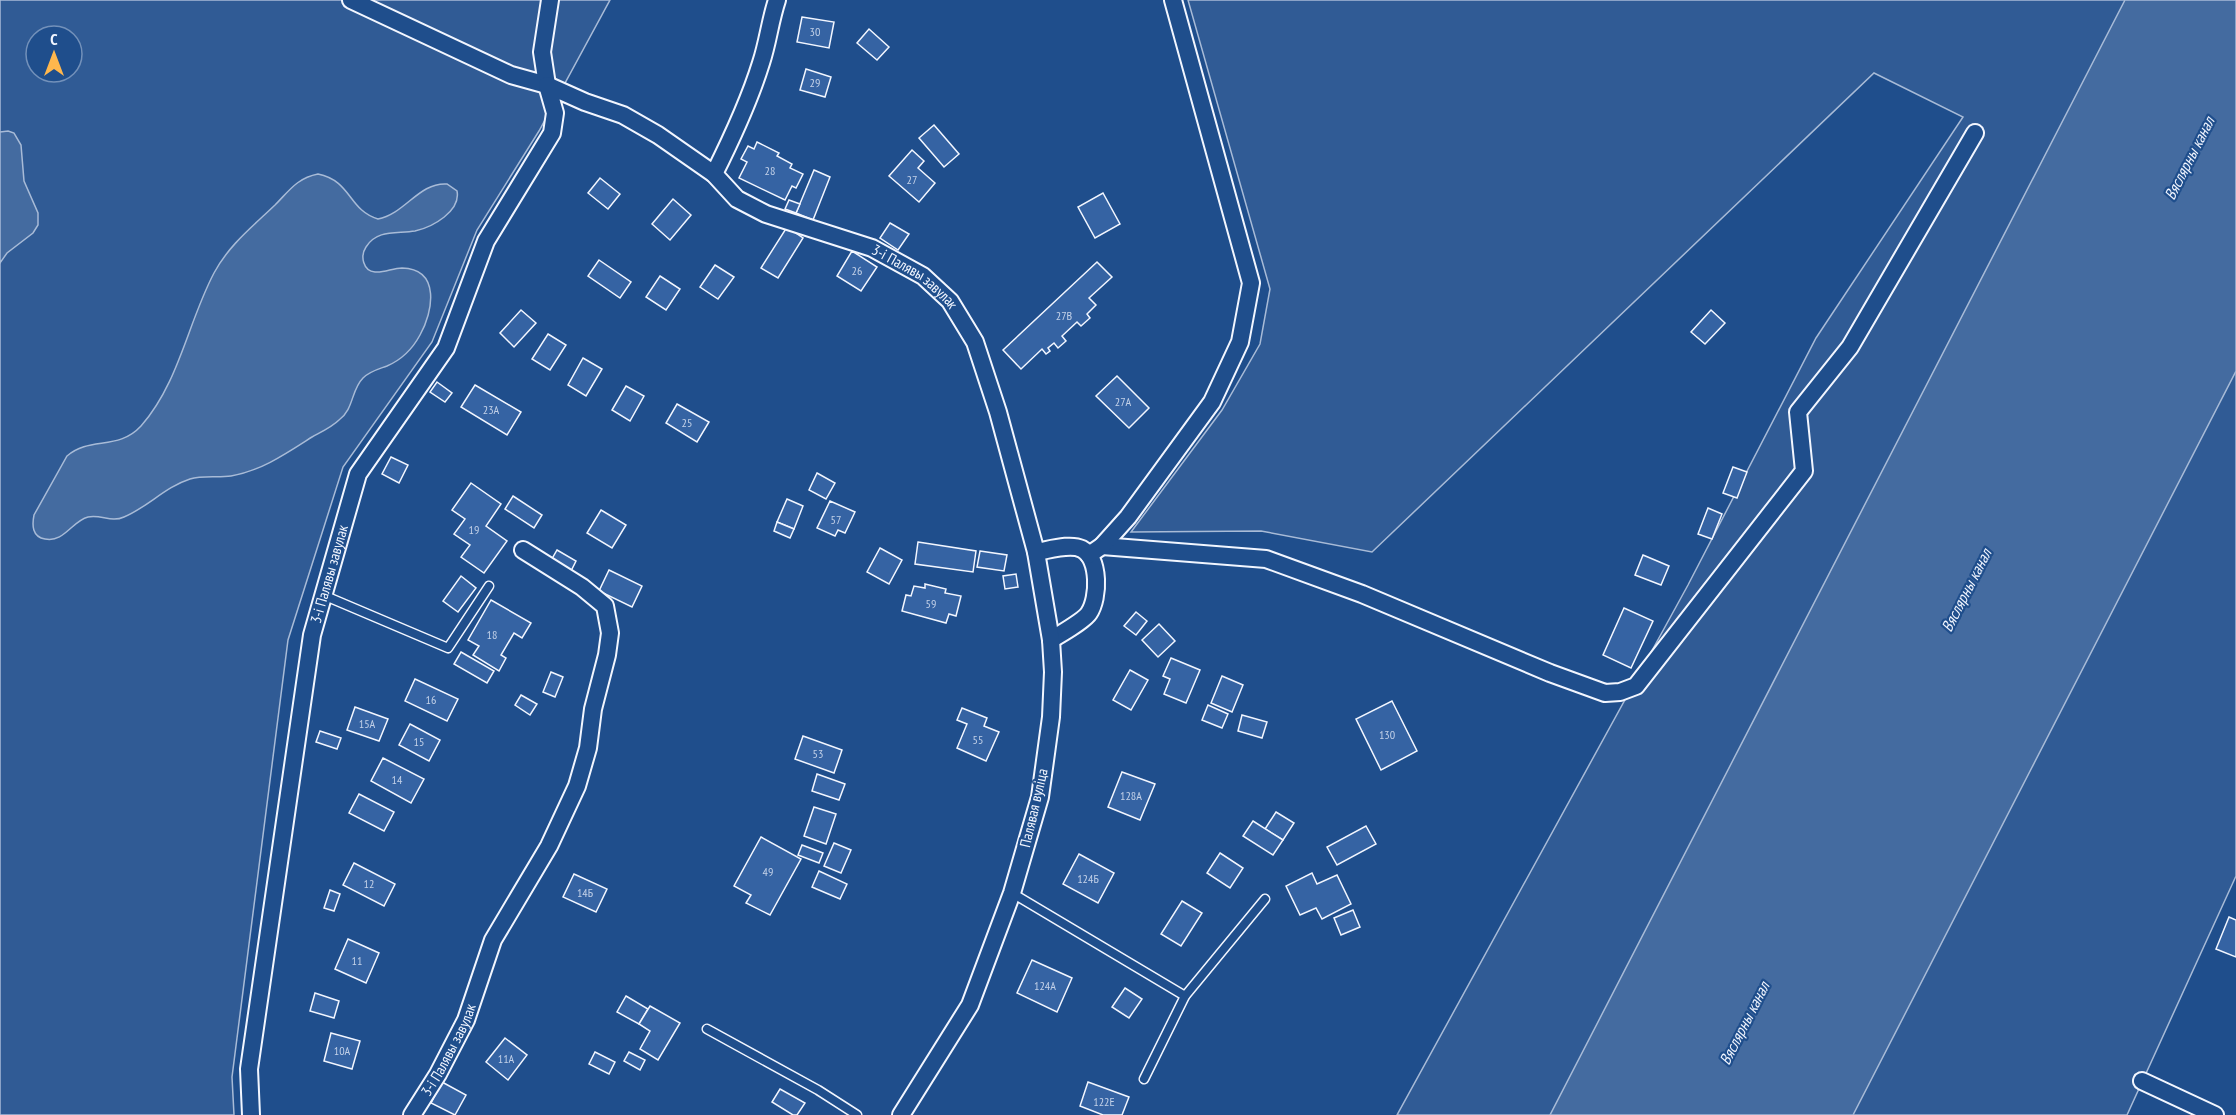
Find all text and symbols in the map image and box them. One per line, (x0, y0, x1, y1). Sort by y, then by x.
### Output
north arrow (24, 24, 84, 84)
house number: 30 (810, 24, 820, 39)
text: С (50, 29, 58, 49)
house number: 29 (810, 75, 820, 90)
water label: Вяслярны канал (2160, 112, 2219, 203)
house number: 28 (765, 163, 775, 178)
house number: 27 (907, 172, 917, 187)
street label: 3-і Палявы завулак (869, 240, 963, 312)
house number: 26 (852, 263, 862, 278)
house number: 27В (1056, 308, 1073, 323)
house number: 27А (1115, 394, 1132, 409)
house number: 23А (483, 402, 500, 417)
house number: 25 (682, 415, 692, 430)
house number: 57 (831, 512, 841, 527)
street label: 3-і Палявы завулак (306, 522, 352, 625)
house number: 19 (469, 522, 479, 537)
water label: Вяслярны канал (1937, 544, 1996, 635)
house number: 59 (926, 596, 936, 611)
house number: 18 (487, 627, 497, 642)
house number: 16 (426, 692, 436, 707)
house number: 15А (359, 716, 376, 731)
house number: 130 (1379, 727, 1395, 742)
house number: 55 (973, 732, 983, 747)
house number: 15 (414, 734, 424, 749)
house number: 53 (813, 746, 823, 761)
street label: Палявая вуліца (1015, 767, 1052, 849)
house number: 14 (392, 772, 403, 787)
house number: 128А (1120, 788, 1142, 803)
house number: 49 (763, 864, 773, 879)
house number: 124Б (1077, 871, 1099, 886)
house number: 12 (364, 876, 374, 891)
house number: 14Б (577, 885, 593, 900)
house number: 11 (352, 953, 362, 968)
water label: Вяслярны канал (1715, 977, 1774, 1068)
house number: 124А (1034, 978, 1056, 993)
street label: 3-і Палявы завулак (417, 1001, 480, 1099)
house number: 10А (334, 1043, 351, 1058)
house number: 11А (498, 1051, 515, 1066)
house number: 122Е (1093, 1094, 1115, 1109)

